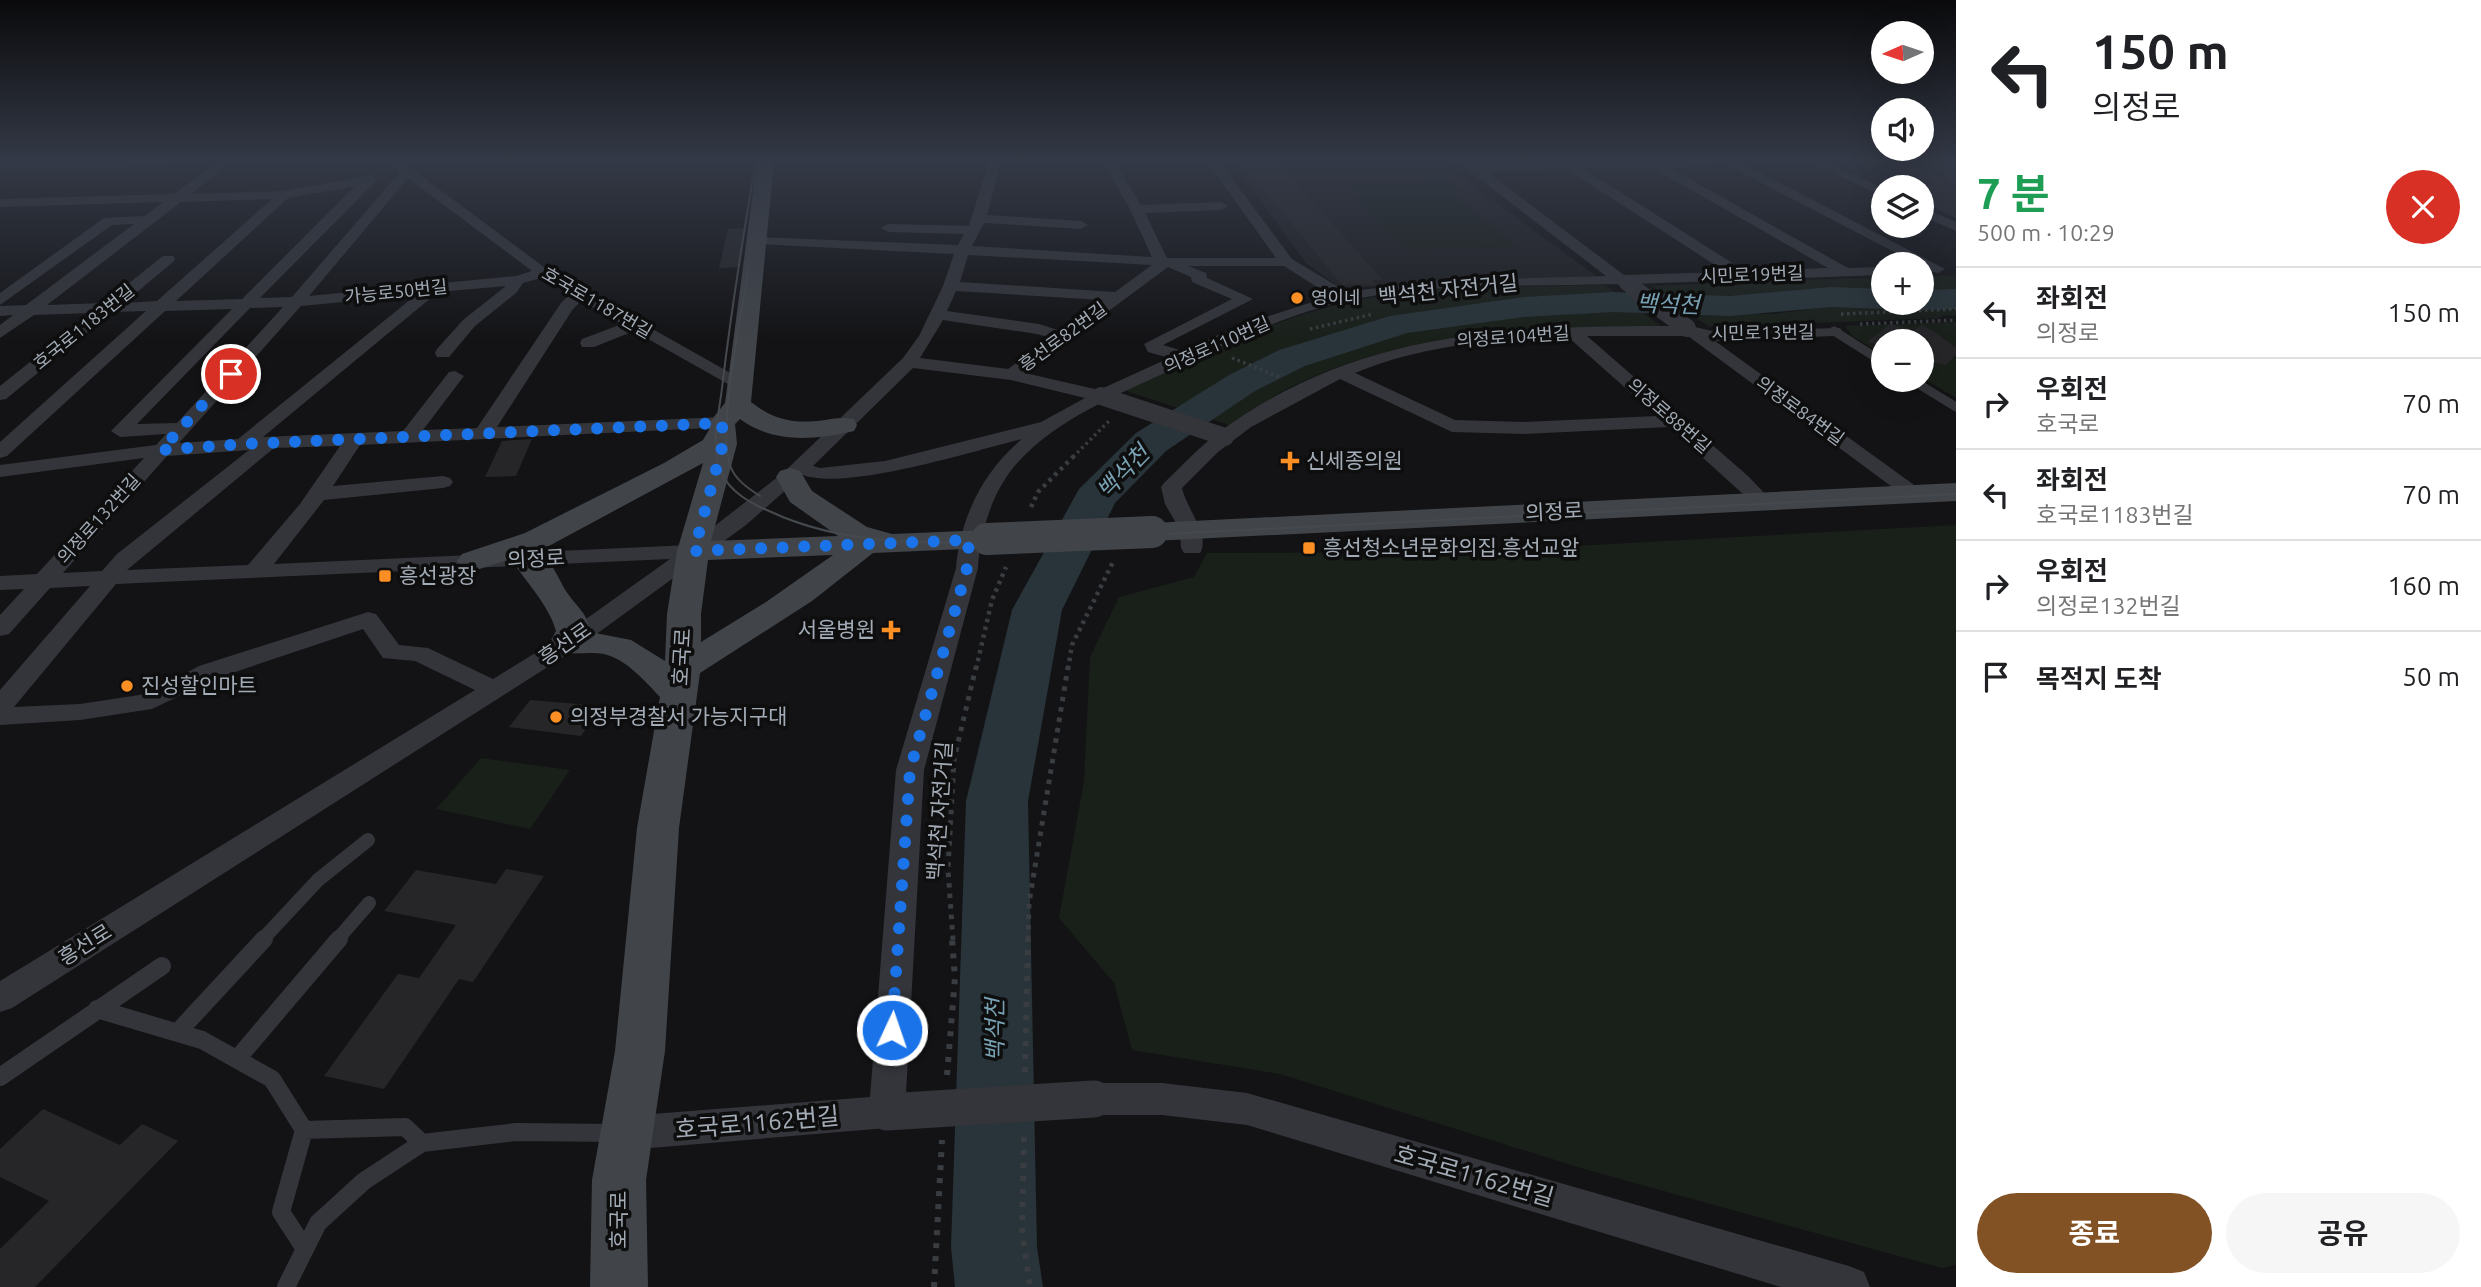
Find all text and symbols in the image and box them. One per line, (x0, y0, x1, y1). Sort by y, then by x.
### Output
north arrow (1871, 21, 1934, 84)
map controls (1871, 21, 1934, 392)
text: 150 m (2092, 23, 2229, 78)
icon: left (1977, 28, 2068, 119)
text: 의정로 (2092, 88, 2180, 124)
button: sound (1871, 98, 1934, 161)
text: 7 분 (1977, 170, 2049, 217)
button: close (2386, 170, 2460, 244)
button: layers (1871, 175, 1934, 238)
text: 500 m · 10:29 (1977, 220, 2115, 245)
button: + (1871, 252, 1934, 315)
street label: 시민로19번길 (1700, 262, 1804, 286)
street label: 호국로1187번길 (539, 263, 656, 342)
street label: 백석천 자전거길 (1377, 270, 1519, 308)
street label: 가능로50번길 (344, 276, 448, 306)
street label: 호국로1183번길 (29, 280, 138, 373)
text: 좌회전 (2036, 283, 2108, 312)
place label: 영이네 (1311, 287, 1361, 307)
marker: 영이네 (1289, 290, 1305, 306)
water label: 백석천 (1636, 290, 1703, 317)
icon: left (1977, 294, 2015, 332)
street label: 흥선로82번길 (1015, 298, 1110, 375)
text: 150 m (2388, 298, 2460, 327)
street label: 의정로110번길 (1161, 312, 1272, 376)
text: 의정로 (2036, 320, 2099, 345)
street label: 시민로13번길 (1711, 321, 1815, 343)
street label: 의정로104번길 (1456, 322, 1570, 350)
button: − (1871, 329, 1934, 392)
pin (201, 344, 261, 404)
icon: arrive (212, 355, 250, 393)
street label: 의정로84번길 (1753, 372, 1848, 449)
street label: 의정로88번길 (1624, 374, 1715, 457)
text: 우회전 (2036, 374, 2108, 403)
icon: right (1977, 385, 2015, 423)
text: 70 m (2402, 389, 2460, 418)
text: 호국로 (2036, 411, 2099, 436)
water label: 백석천 (1092, 438, 1156, 503)
place label: 신세종의원 (1306, 448, 1403, 472)
marker: 신세종의원 (1280, 451, 1300, 471)
text: 좌회전 (2036, 465, 2108, 494)
street label: 의정로132번길 (53, 470, 144, 567)
icon: left (1977, 476, 2015, 514)
text: 70 m (2402, 480, 2460, 509)
street label: 의정로 (1524, 498, 1584, 525)
text: 호국로1183번길 (2036, 502, 2194, 527)
place label: 흥선청소년문화의집.흥선교앞 (1323, 535, 1579, 559)
marker: 흥선청소년문화의집.흥선교앞 (1301, 540, 1317, 556)
street label: 의정로 (506, 545, 566, 572)
text: 우회전 (2036, 556, 2108, 585)
place label: 흥선광장 (399, 563, 476, 587)
icon: right (1977, 567, 2015, 605)
marker: 흥선광장 (377, 568, 393, 584)
text: 160 m (2388, 571, 2460, 600)
text: 의정로132번길 (2036, 593, 2181, 618)
street label: 흥선로 (534, 617, 595, 670)
place label: 서울병원 (798, 617, 875, 641)
marker: 서울병원 (881, 620, 901, 640)
street label: 호국로 (668, 627, 695, 687)
icon: arrive (1977, 658, 2015, 696)
text: 50 m (2402, 662, 2460, 691)
text: 목적지 도착 (2036, 664, 2162, 693)
place label: 진성할인마트 (141, 673, 257, 697)
marker: 진성할인마트 (119, 678, 135, 694)
place label: 의정부경찰서 가능지구대 (570, 704, 787, 728)
marker: 의정부경찰서 가능지구대 (548, 709, 564, 725)
street label: 백석천 자전거길 (922, 740, 956, 882)
street label: 흥선로 (54, 919, 115, 970)
position arrow (855, 993, 929, 1067)
water label: 백석천 (982, 995, 1007, 1062)
street label: 호국로1162번길 (674, 1102, 840, 1143)
street label: 호국로1162번길 (1391, 1140, 1557, 1211)
street label: 호국로 (606, 1191, 630, 1249)
button: 종료 (1977, 1193, 2212, 1273)
button: 공유 (2226, 1193, 2460, 1273)

